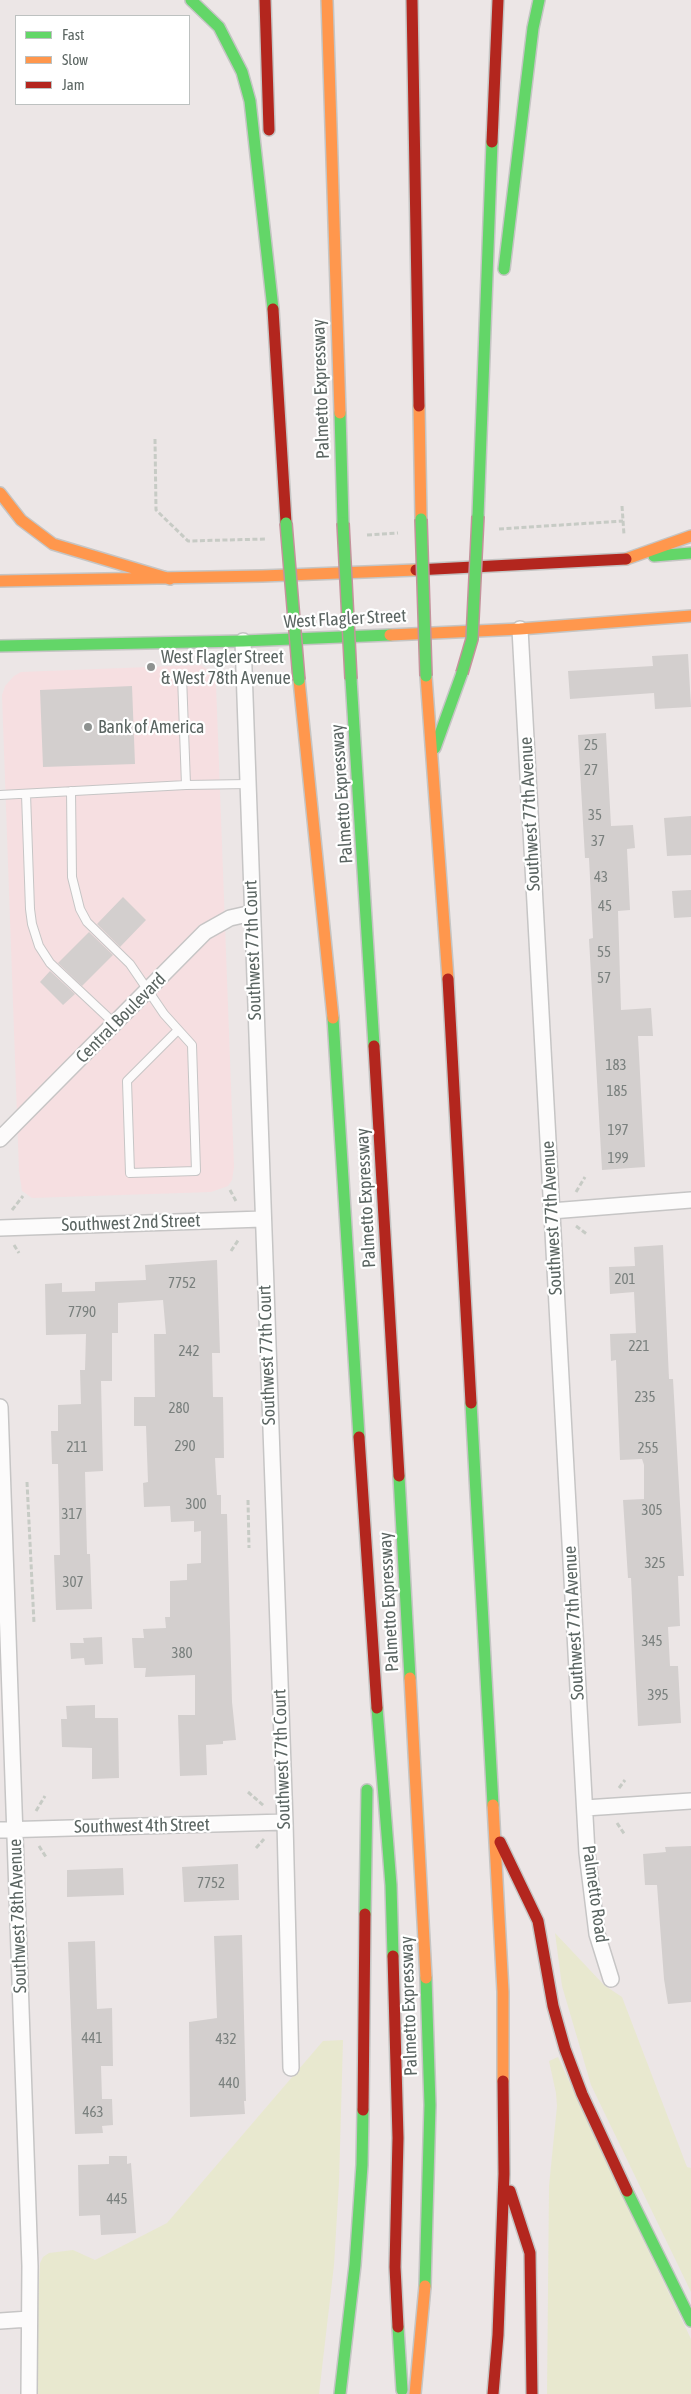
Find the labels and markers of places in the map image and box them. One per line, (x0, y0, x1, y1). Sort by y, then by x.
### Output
place label: West Flagler Street & West 78th Avenue (161, 646, 291, 689)
marker: West Flagler Street & West 78th Avenue (145, 661, 157, 673)
place label: Bank of America (98, 716, 204, 738)
marker: Bank of America (82, 721, 94, 733)

